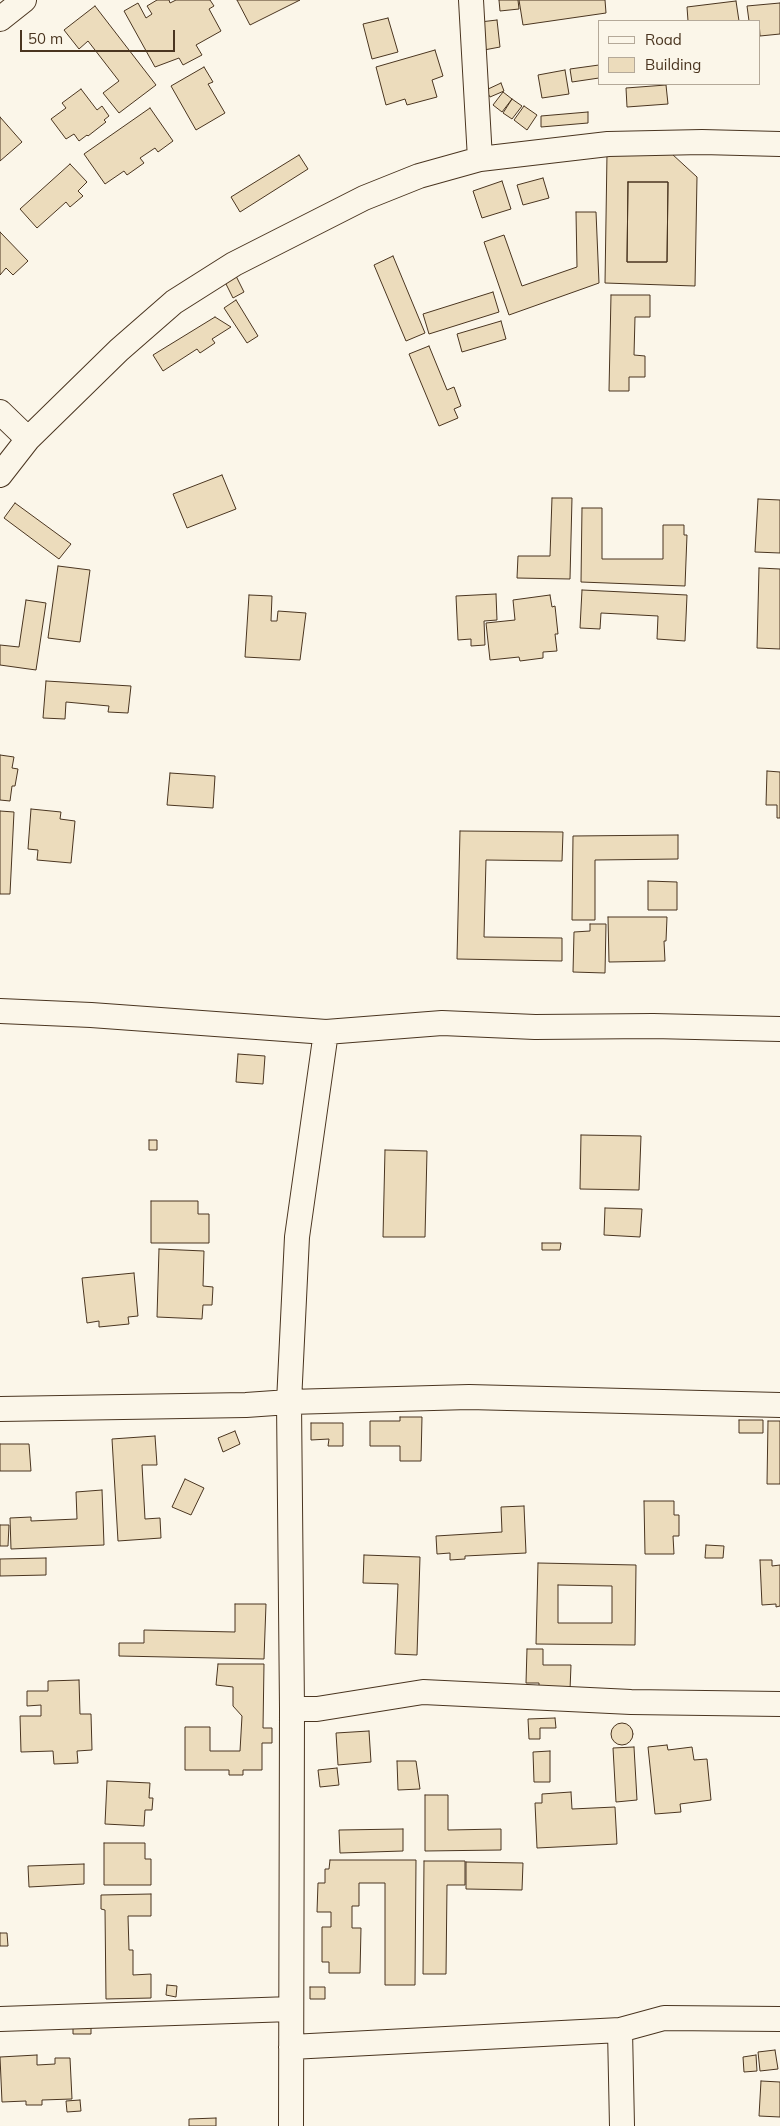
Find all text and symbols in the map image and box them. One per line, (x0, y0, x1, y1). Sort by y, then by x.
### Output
scale bar (22, 20, 178, 52)
legend (598, 20, 760, 85)
text: 50 m (28, 29, 63, 48)
text: Road (645, 30, 682, 49)
text: Building (645, 55, 701, 74)

